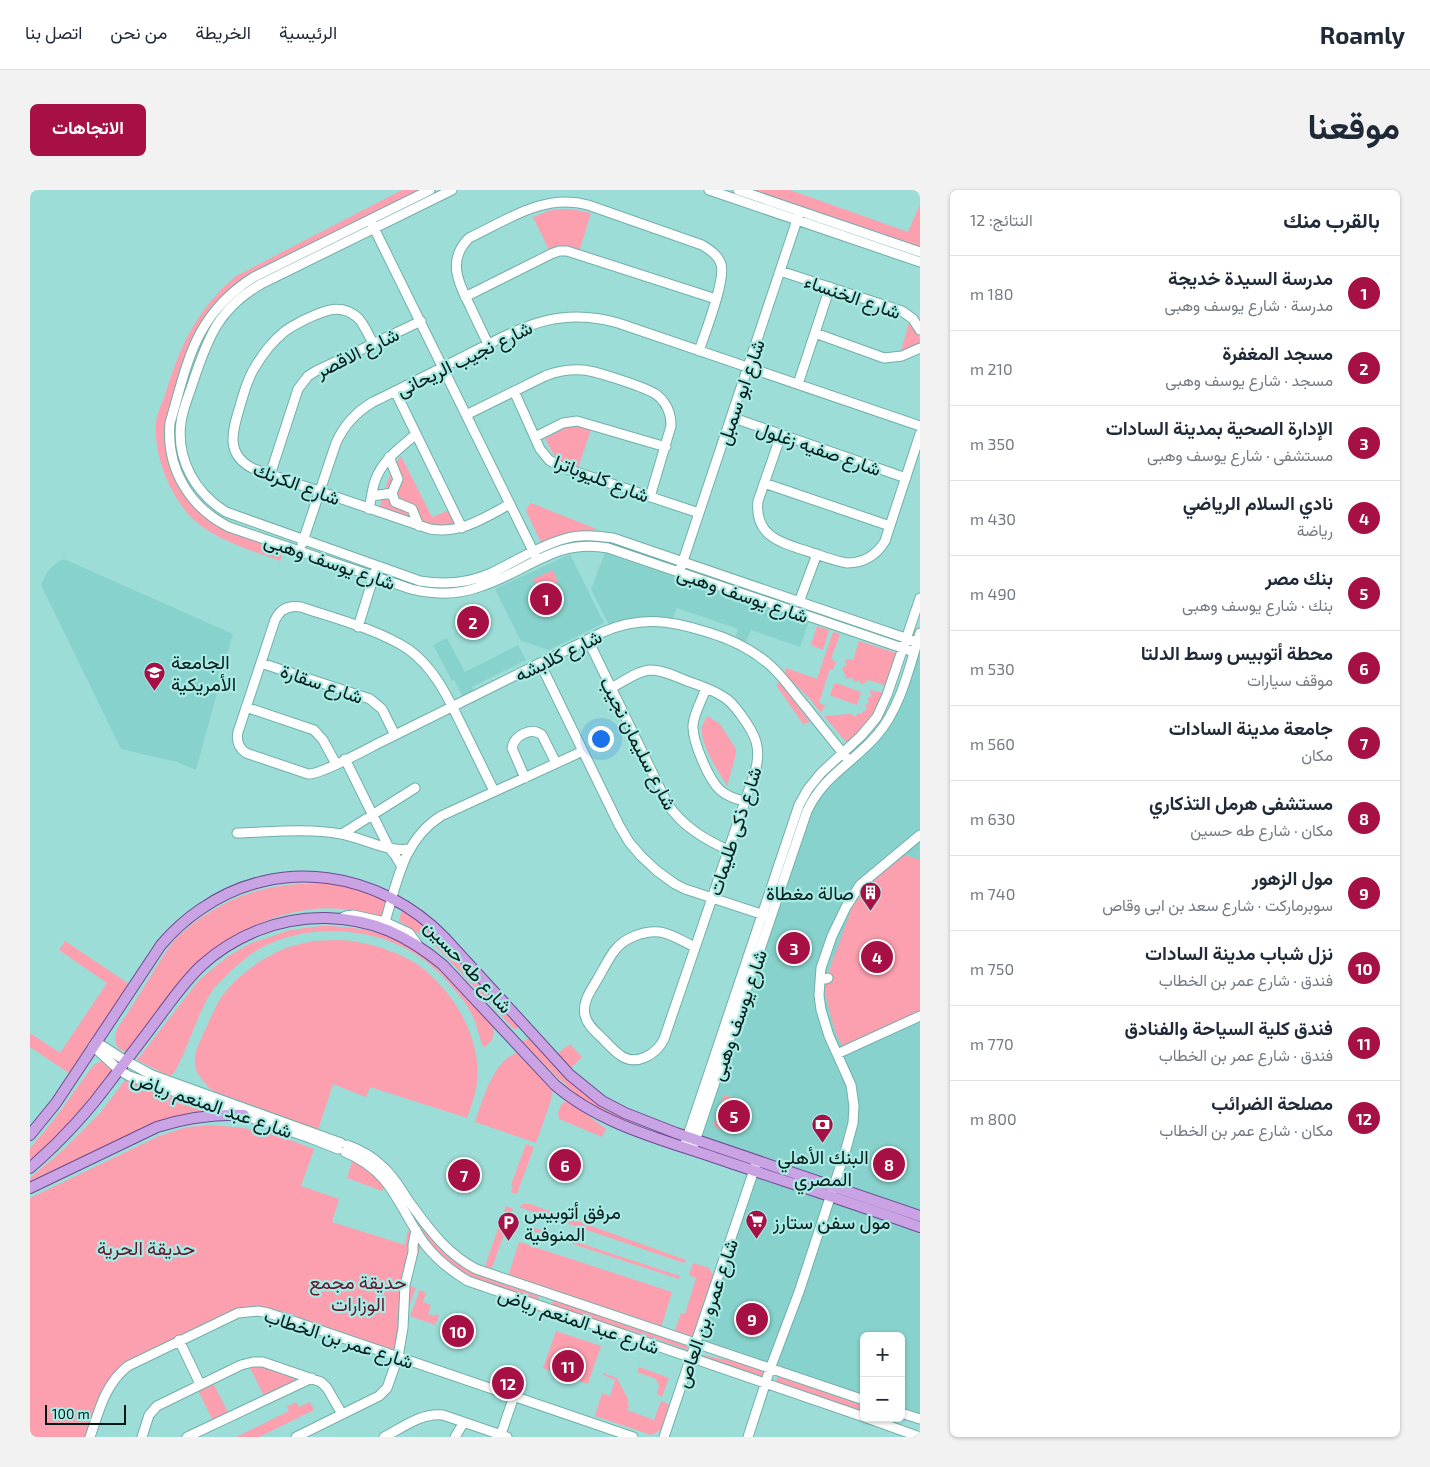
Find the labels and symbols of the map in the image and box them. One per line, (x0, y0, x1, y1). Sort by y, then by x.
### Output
street label: شارع الخنساء (801, 269, 904, 325)
street label: شارع نجيب الريحانى (392, 315, 537, 403)
street label: شارع الاقصر (311, 322, 403, 384)
street label: شارع ابو سمبل (711, 336, 771, 449)
street label: شارع صفيه زغلول (753, 416, 884, 482)
street label: شارع كليوباترا (550, 449, 653, 509)
street label: شارع الكرنك (250, 457, 344, 511)
street label: شارع يوسف وهبى (261, 528, 399, 596)
street label: شارع يوسف وهبى (674, 561, 812, 629)
pin: 1 (530, 580, 562, 618)
pin: 2 (457, 603, 489, 641)
street label: شارع كلابشه (511, 624, 606, 688)
place label: الجامعة الأمريكية (171, 650, 236, 696)
street label: شارع سقارة (277, 658, 366, 710)
school or university icon: الجامعة الأمريكية (143, 660, 167, 691)
street label: شارع سليمان نجيب (594, 673, 682, 814)
your location (588, 726, 614, 752)
street label: شارع ذكى طليمات (702, 764, 768, 899)
building icon: صالة مغطاة (858, 880, 882, 911)
place label: صالة مغطاة (766, 881, 854, 904)
street label: شارع طه حسين (419, 915, 518, 1019)
pin: 3 (778, 929, 810, 967)
pin: 4 (861, 938, 893, 976)
street label: شارع يوسف وهبى (705, 946, 773, 1084)
street label: شارع عبد المنعم رياض (128, 1066, 296, 1144)
pin: 5 (718, 1097, 750, 1135)
bank icon: البنك الأهلي المصري (811, 1113, 835, 1144)
place label: البنك الأهلي المصري (777, 1145, 869, 1195)
pin: 8 (873, 1145, 905, 1183)
pin: 6 (549, 1146, 581, 1184)
pin: 7 (448, 1156, 480, 1194)
place label: مرفق أتوبيس المنوفية (524, 1200, 621, 1246)
supermarket icon: مول سفن ستارز (745, 1209, 769, 1240)
parking icon: مرفق أتوبيس المنوفية (496, 1210, 520, 1241)
place label: مول سفن ستارز (772, 1210, 890, 1234)
park label: حديقة الحرية (97, 1236, 195, 1260)
street label: شارع عمرو بن العاص (670, 1236, 744, 1391)
park label: حديقة مجمع الوزارات (309, 1270, 407, 1316)
street label: شارع عبد المنعم رياض (495, 1282, 663, 1360)
pin: 9 (736, 1300, 768, 1338)
street label: شارع عمر بن الخطاب (261, 1303, 417, 1375)
pin: 10 (442, 1312, 474, 1350)
pin: 11 (552, 1347, 584, 1385)
pin: 12 (492, 1364, 524, 1402)
scale bar (45, 1402, 126, 1425)

